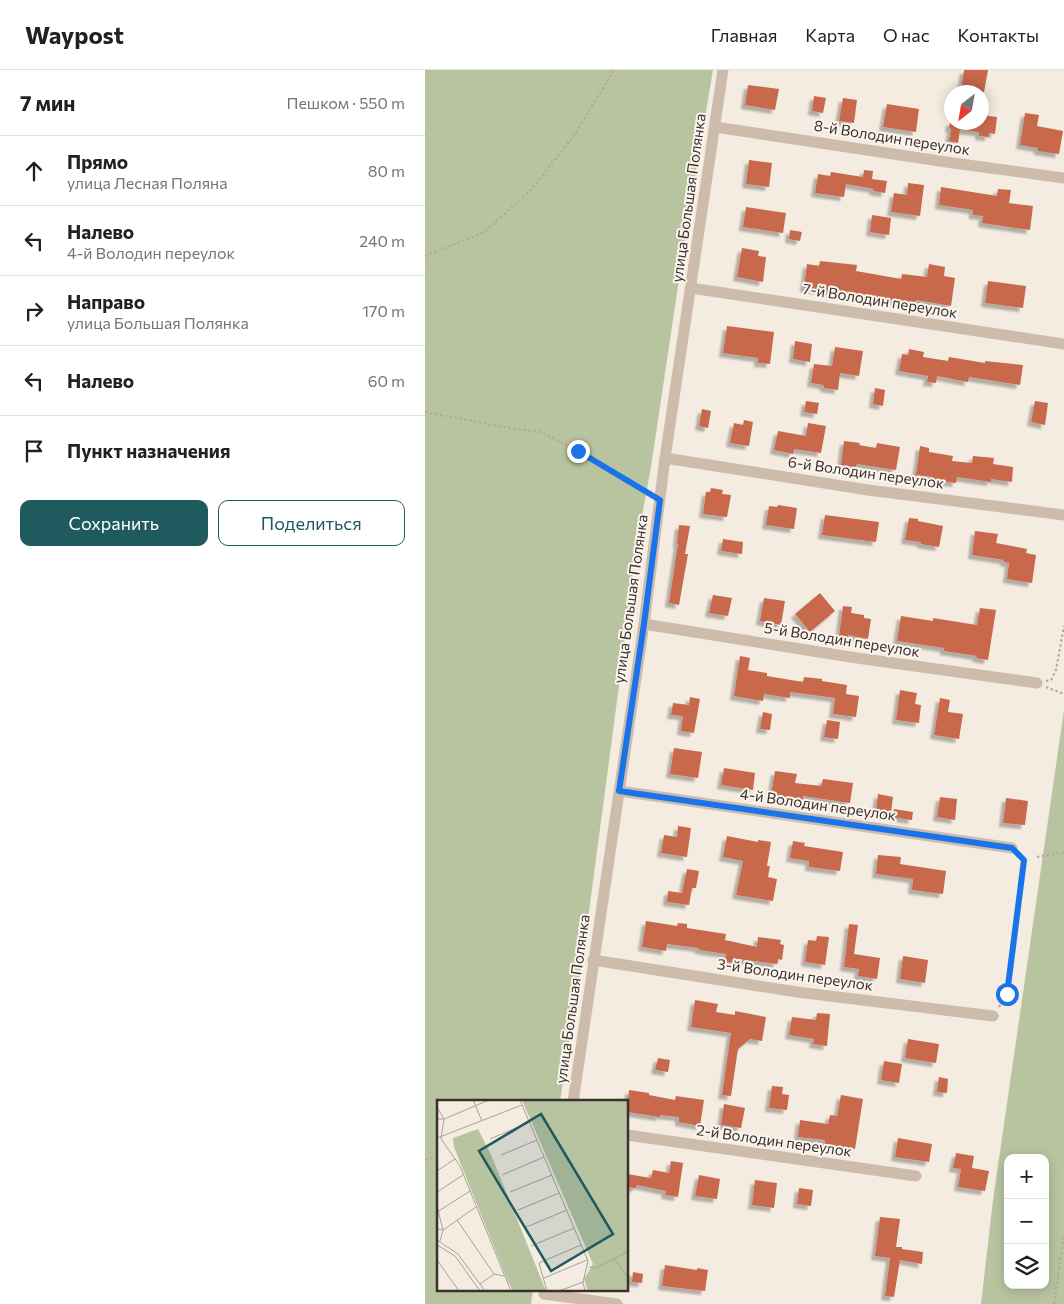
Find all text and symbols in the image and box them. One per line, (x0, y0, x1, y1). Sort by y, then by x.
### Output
text: Waypost (25, 20, 124, 49)
text: Главная (711, 24, 777, 46)
text: Карта (805, 24, 855, 46)
text: О нас (883, 24, 930, 46)
text: Контакты (958, 24, 1039, 46)
north arrow (944, 85, 989, 130)
text: 7 мин (20, 90, 76, 115)
text: Пешком · 550 m (286, 93, 405, 112)
street label: улица Большая Полянка (667, 112, 709, 284)
street label: 8-й Володин переулок (813, 116, 971, 158)
text: Прямо (67, 150, 128, 173)
icon: ahead (20, 157, 48, 185)
text: 80 m (368, 161, 405, 180)
text: улица Лесная Поляна (67, 173, 228, 192)
text: Налево (67, 220, 134, 243)
icon: left (20, 227, 48, 255)
text: 240 m (359, 231, 405, 250)
text: 4-й Володин переулок (67, 243, 235, 262)
street label: 7-й Володин переулок (801, 279, 959, 321)
text: Направо (67, 290, 145, 313)
icon: right (20, 297, 48, 325)
text: 170 m (362, 301, 405, 320)
text: улица Большая Полянка (67, 313, 249, 332)
icon: left (20, 367, 48, 395)
text: Налево (67, 369, 134, 392)
text: 60 m (368, 371, 405, 390)
icon: arrive (20, 437, 48, 465)
text: Пункт назначения (67, 439, 230, 462)
route end (567, 440, 590, 463)
street label: 6-й Володин переулок (787, 452, 945, 492)
button: Сохранить (20, 500, 208, 546)
button: Поделиться (218, 500, 405, 546)
street label: улица Большая Полянка (609, 513, 651, 685)
street label: 5-й Володин переулок (763, 618, 921, 660)
street label: 4-й Володин переулок (739, 784, 897, 824)
street label: улица Большая Полянка (551, 913, 593, 1085)
street label: 3-й Володин переулок (716, 954, 874, 994)
route start (996, 983, 1019, 1006)
inset map (437, 1100, 629, 1292)
street label: 2-й Володин переулок (695, 1120, 853, 1160)
map controls (1004, 1154, 1049, 1289)
button: + (1004, 1154, 1049, 1199)
button: − (1004, 1199, 1049, 1244)
button: layers (1004, 1244, 1049, 1289)

